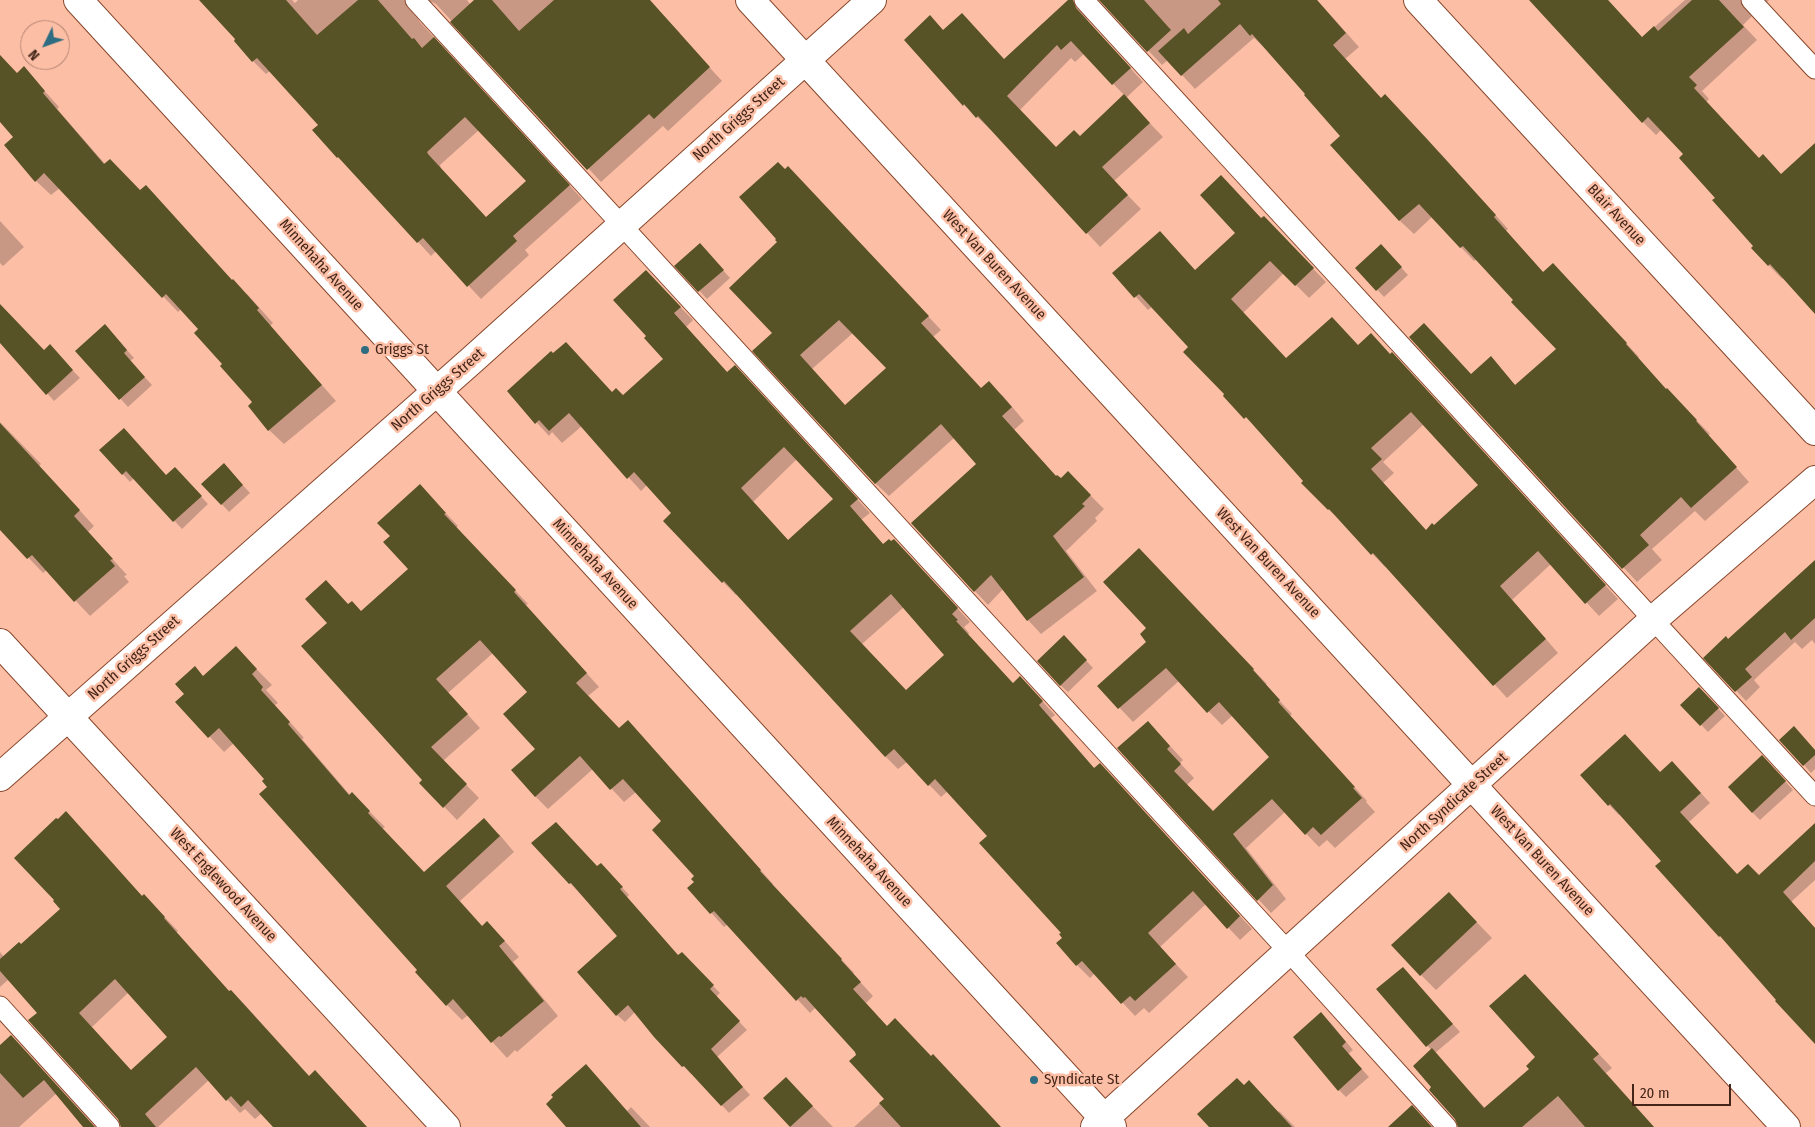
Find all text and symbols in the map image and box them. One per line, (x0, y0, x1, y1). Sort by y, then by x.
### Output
north arrow (20, 20, 70, 70)
text: N (25, 46, 43, 64)
street label: North Griggs Street (690, 73, 788, 165)
street label: Blair Avenue (1583, 181, 1649, 249)
street label: West Van Buren Avenue (938, 206, 1050, 324)
street label: Minnehaha Avenue (275, 216, 367, 314)
place label: Griggs St (375, 341, 429, 359)
marker: Griggs St (359, 344, 371, 356)
street label: North Griggs Street (388, 345, 488, 435)
street label: West Van Buren Avenue (1212, 504, 1324, 622)
street label: Minnehaha Avenue (549, 515, 641, 613)
street label: North Griggs Street (85, 612, 183, 704)
street label: North Syndicate Street (1397, 749, 1511, 855)
street label: West Van Buren Avenue (1486, 802, 1598, 920)
street label: Minnehaha Avenue (823, 813, 915, 911)
street label: West Englewood Avenue (166, 824, 280, 946)
place label: Syndicate St (1044, 1071, 1119, 1089)
marker: Syndicate St (1028, 1074, 1040, 1086)
scale bar (1635, 1074, 1734, 1106)
text: 20 m (1640, 1084, 1670, 1102)

